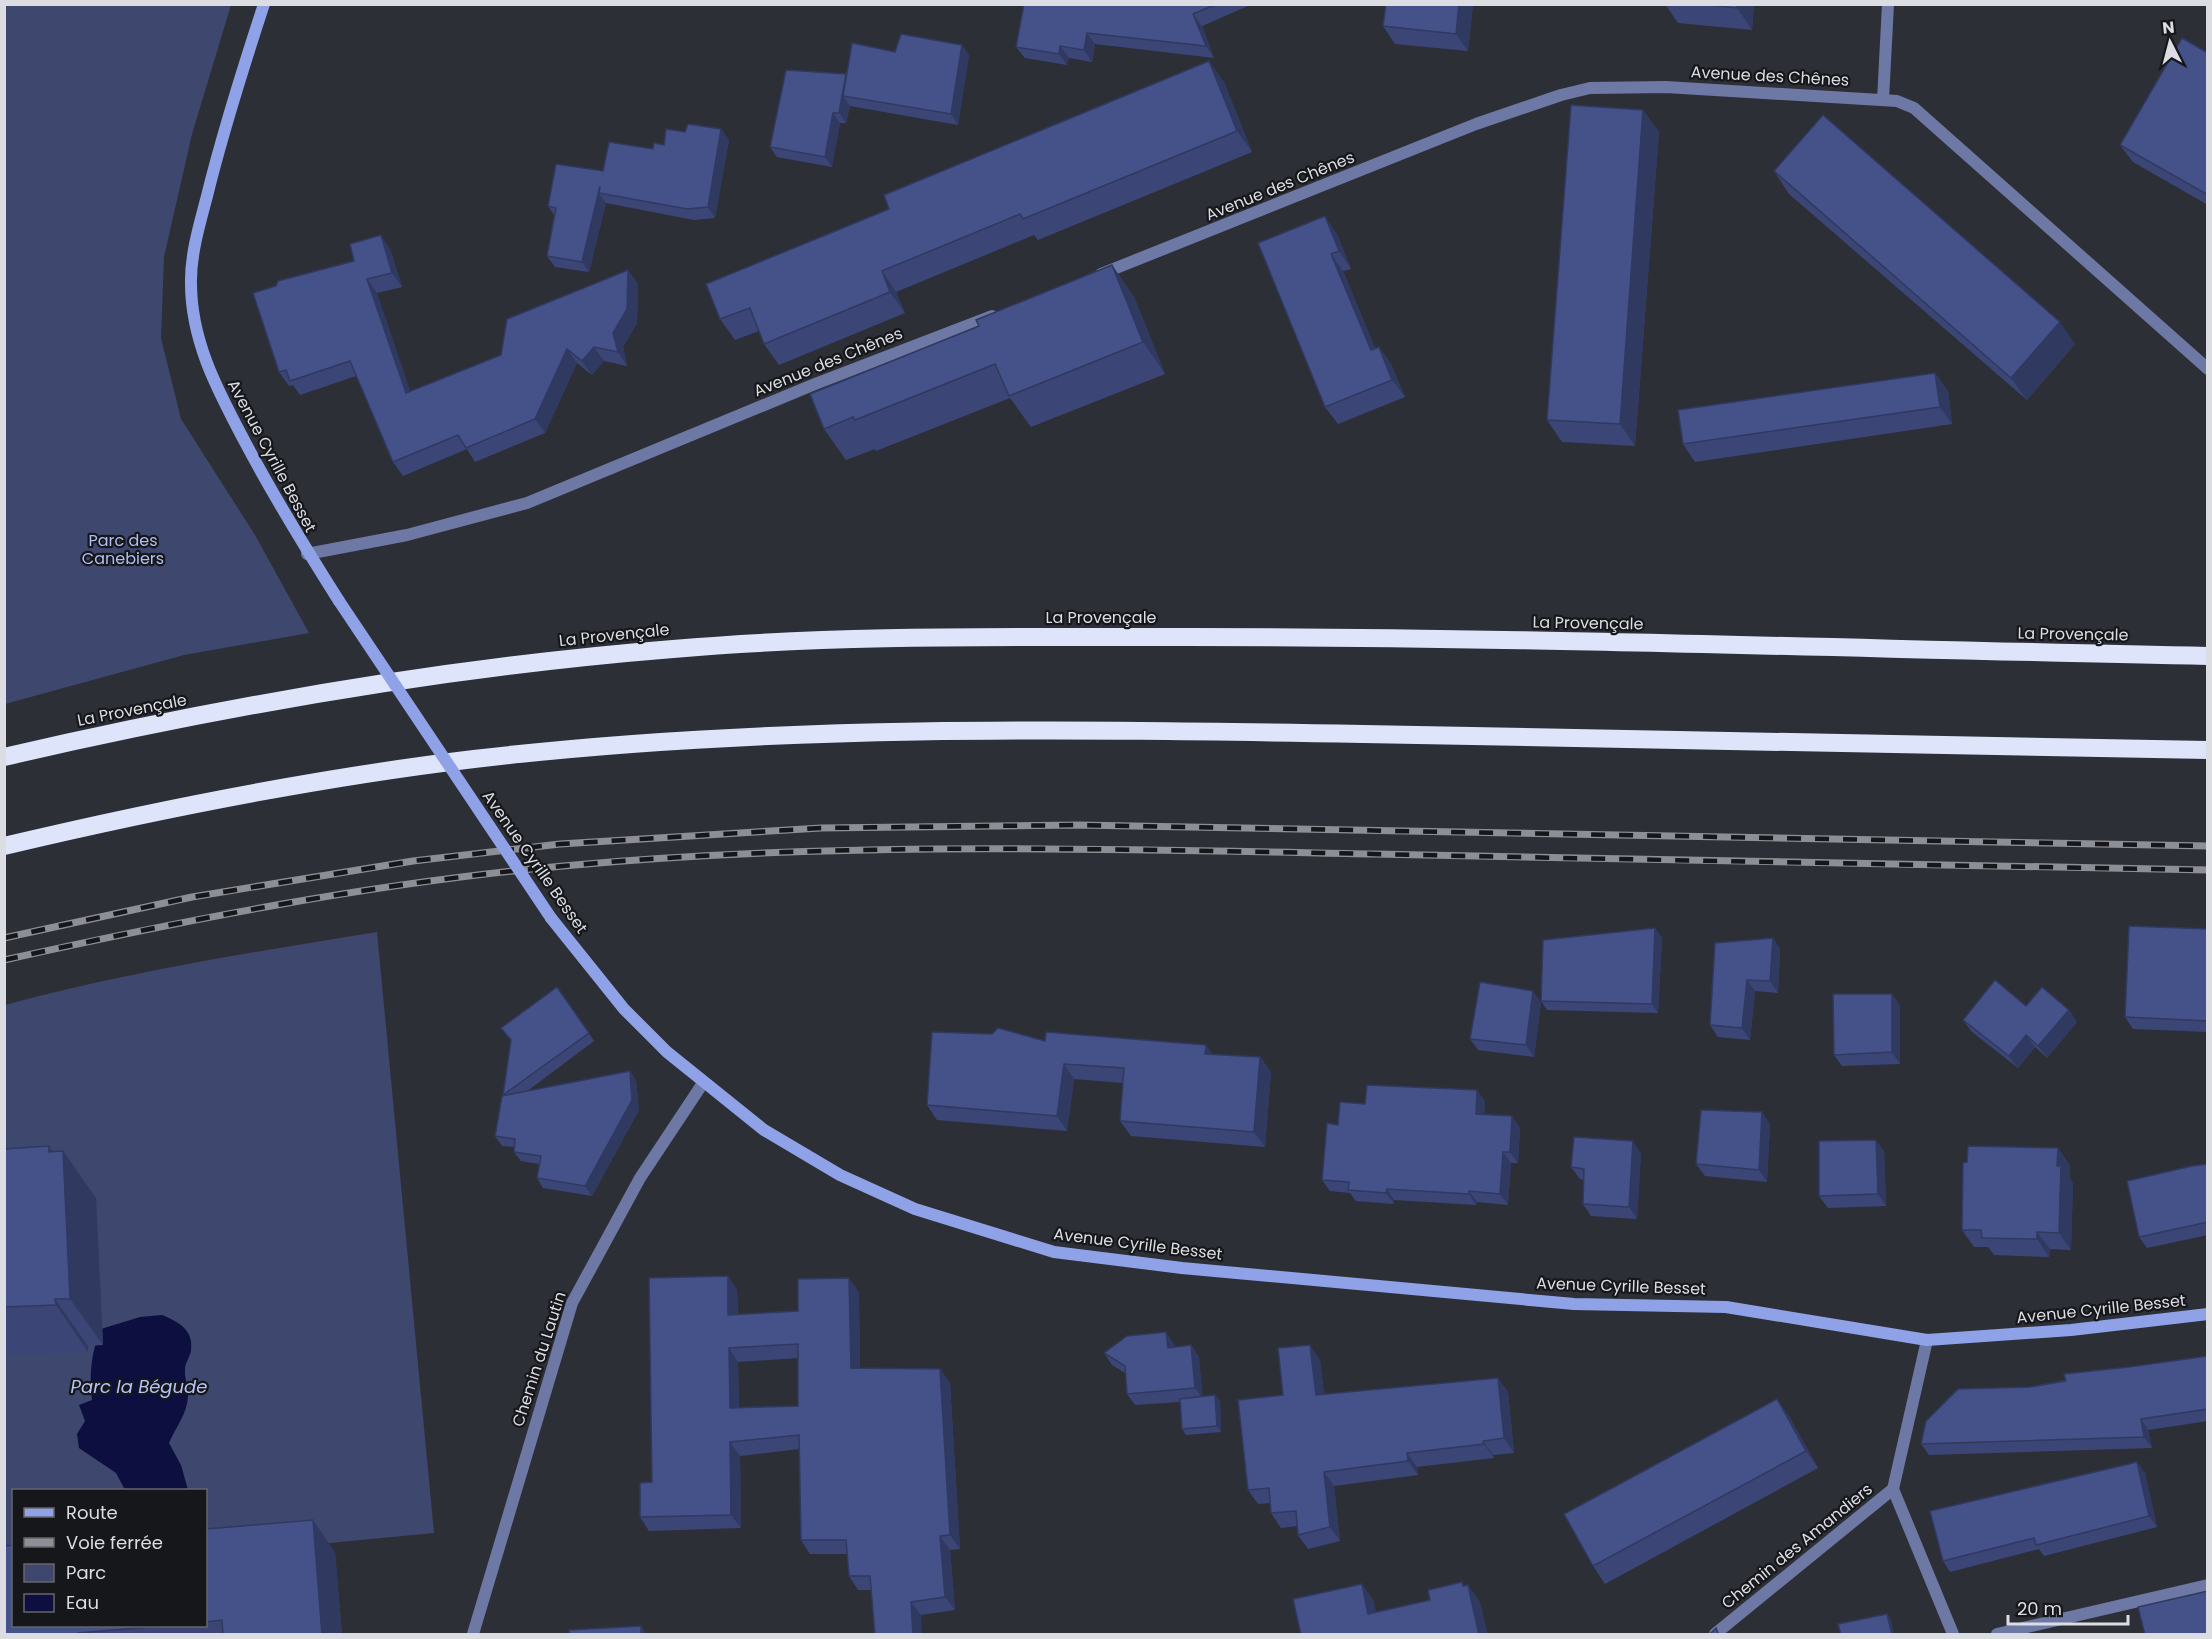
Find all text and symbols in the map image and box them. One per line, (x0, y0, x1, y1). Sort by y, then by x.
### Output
north arrow (2140, 12, 2200, 72)
text: N (2161, 16, 2176, 40)
street label: Avenue des Chênes (1690, 60, 1850, 92)
street label: Avenue des Chênes (1202, 146, 1358, 226)
street label: Avenue des Chênes (750, 322, 906, 402)
street label: Avenue Cyrille Besset (222, 376, 322, 537)
park label: Parc des Canebiers (82, 529, 164, 570)
street label: La Provençale (1046, 606, 1157, 629)
street label: La Provençale (1532, 611, 1644, 635)
street label: La Provençale (558, 618, 670, 652)
street label: La Provençale (2017, 622, 2129, 646)
street label: La Provençale (75, 688, 189, 732)
street label: Avenue Cyrille Besset (477, 786, 593, 938)
street label: Avenue Cyrille Besset (1052, 1222, 1224, 1266)
street label: Avenue Cyrille Besset (1536, 1272, 1706, 1300)
street label: Chemin du Lautin (506, 1289, 572, 1429)
street label: Avenue Cyrille Besset (2015, 1289, 2187, 1329)
water label: Parc la Bégude (71, 1374, 207, 1399)
street label: Chemin des Amandiers (1717, 1478, 1877, 1614)
legend (12, 1489, 207, 1627)
text: Route (66, 1500, 118, 1525)
text: Voie ferrée (66, 1530, 163, 1555)
text: Parc (66, 1560, 106, 1585)
scale bar (2008, 1588, 2128, 1626)
text: Eau (66, 1590, 99, 1615)
text: 20 m (2017, 1596, 2062, 1621)

